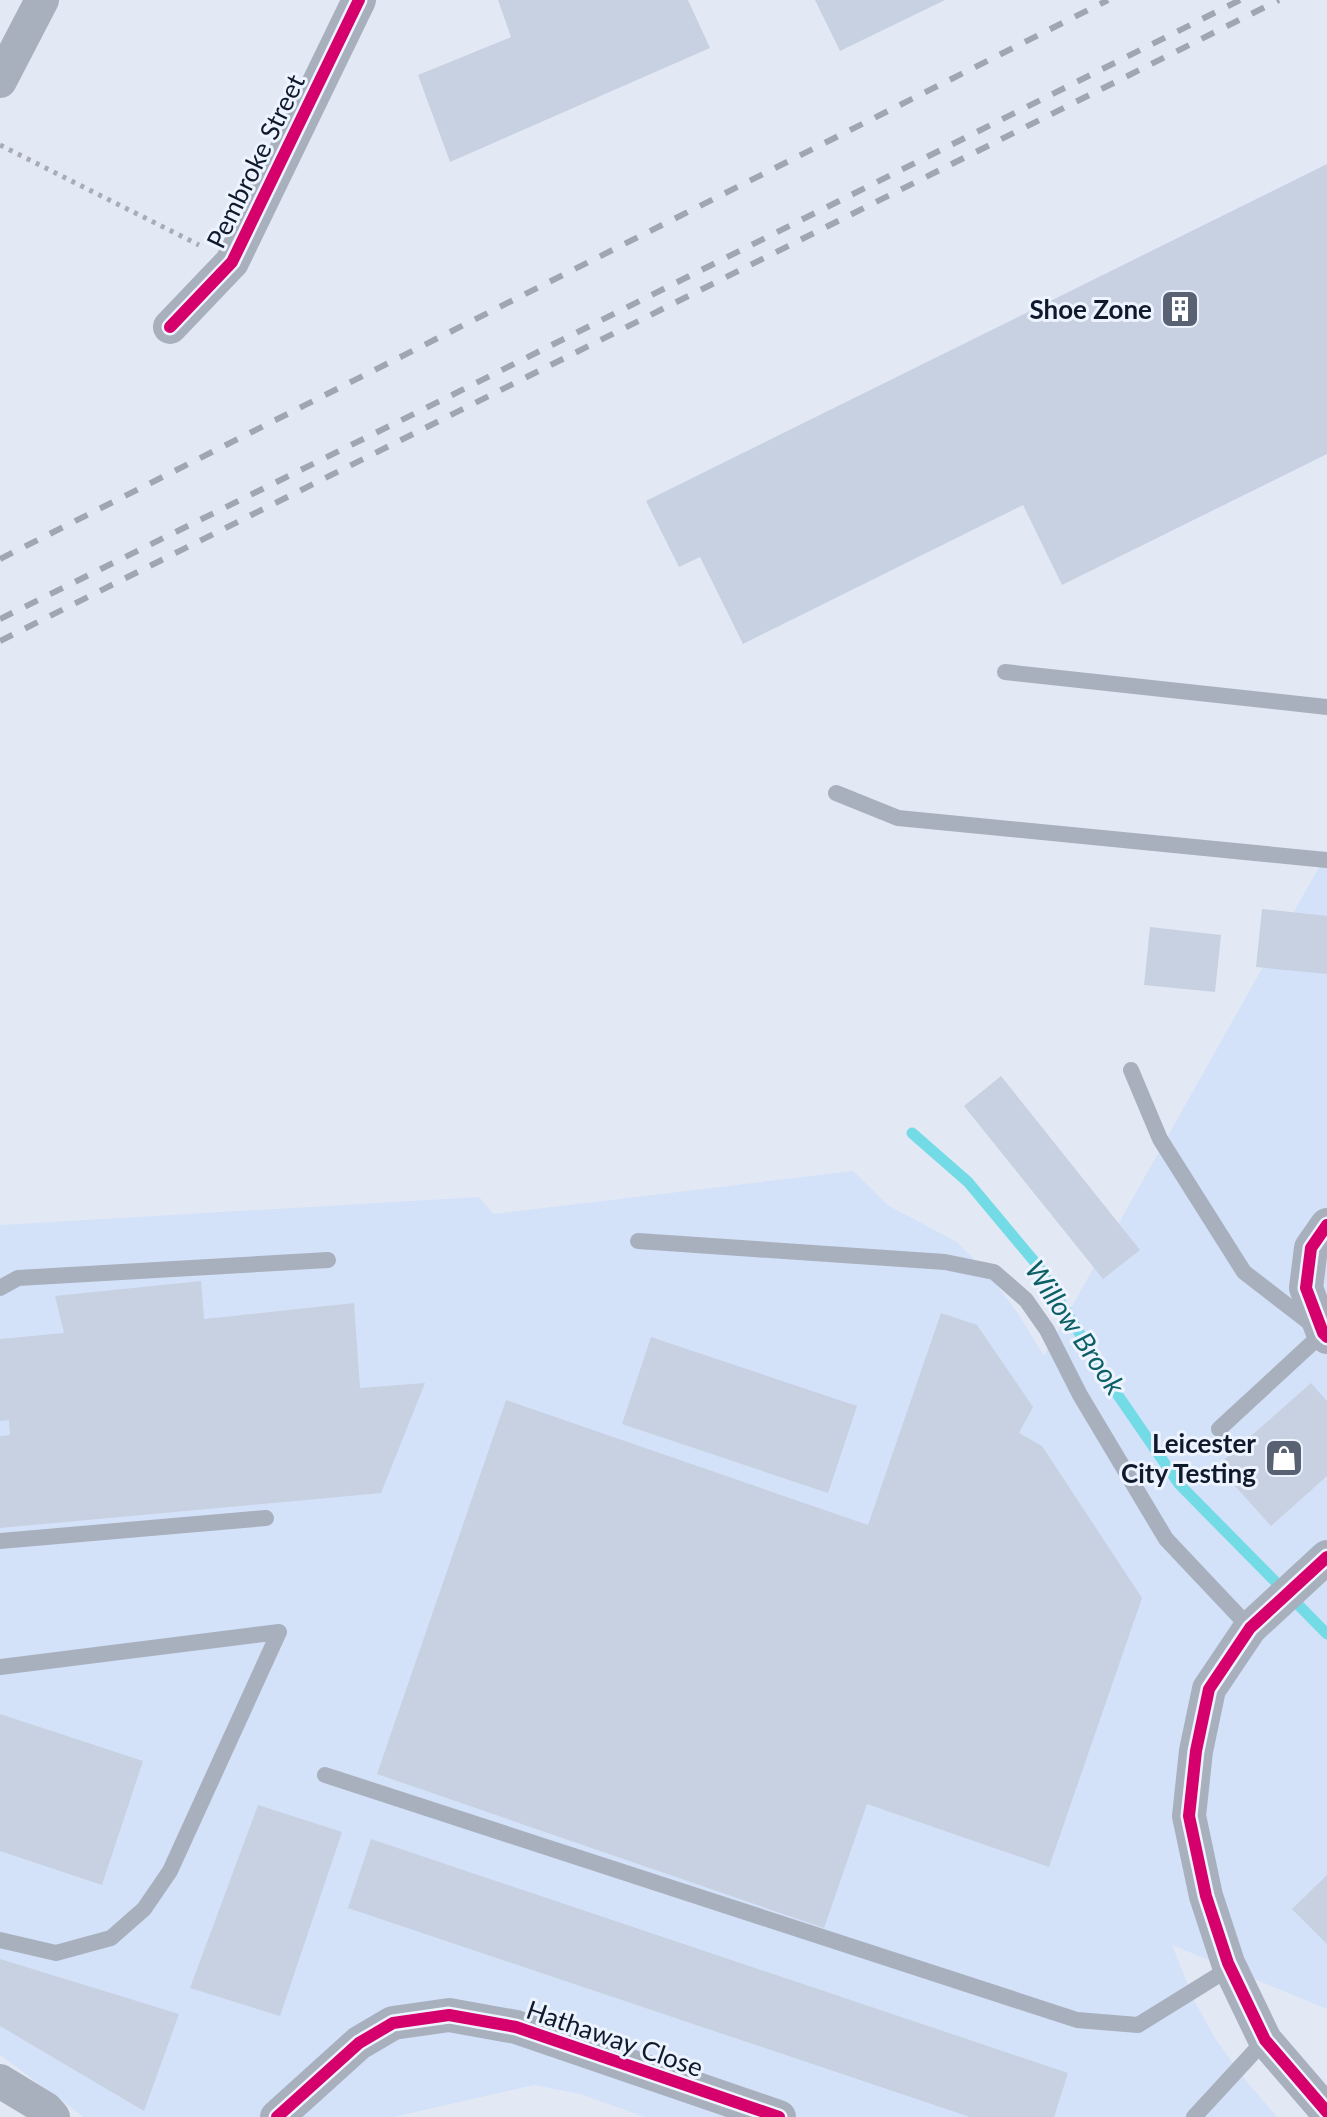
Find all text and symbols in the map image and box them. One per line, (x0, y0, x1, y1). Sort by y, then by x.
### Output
street label: Pembroke Street (199, 68, 311, 253)
building icon: Shoe Zone (1159, 288, 1201, 330)
place label: Shoe Zone (1029, 293, 1152, 325)
water label: Willow Brook (1019, 1253, 1134, 1401)
place label: Leicester City Testing (1121, 1427, 1256, 1489)
shop icon: Leicester City Testing (1263, 1437, 1305, 1479)
street label: Hathaway Close (523, 1993, 707, 2083)

